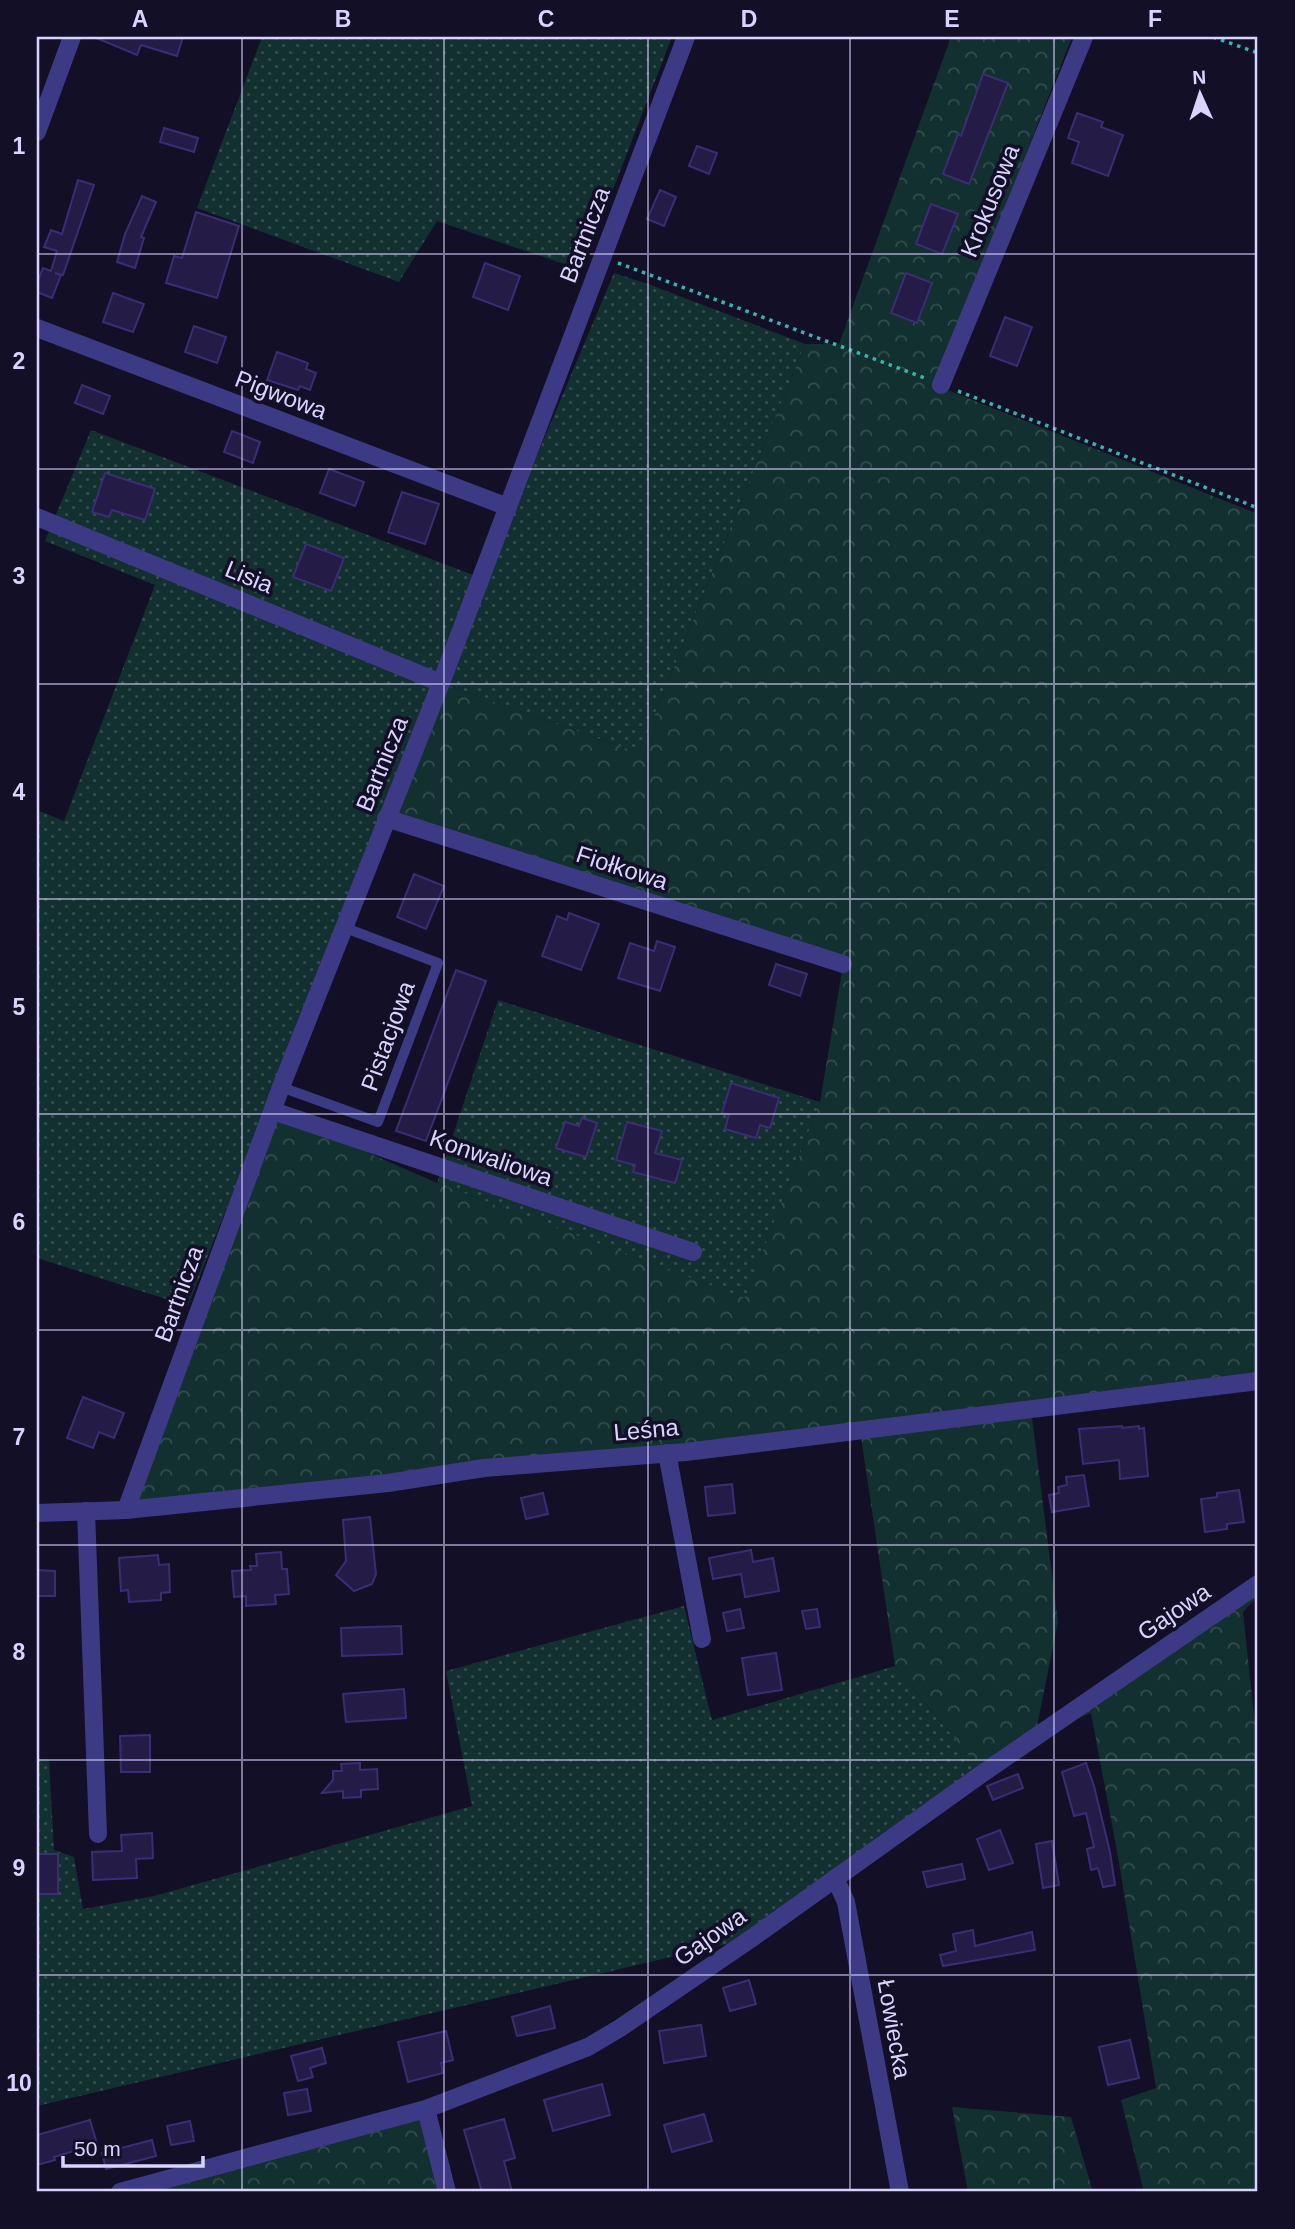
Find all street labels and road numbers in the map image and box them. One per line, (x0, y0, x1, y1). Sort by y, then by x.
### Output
street label: Krokusowa (955, 140, 1025, 261)
street label: Bartnicza (554, 183, 615, 286)
street label: Pigwowa (232, 365, 331, 425)
street label: Lisia (221, 555, 278, 599)
street label: Bartnicza (350, 712, 413, 815)
street label: Fiołkowa (573, 840, 672, 895)
street label: Pistacjowa (355, 977, 420, 1094)
street label: Konwaliowa (426, 1124, 557, 1191)
street label: Bartnicza (149, 1242, 209, 1345)
street label: Leśna (612, 1413, 680, 1446)
street label: Gajowa (1132, 1577, 1216, 1646)
street label: Gajowa (669, 1902, 751, 1971)
street label: Łowiecka (873, 1977, 917, 2081)

